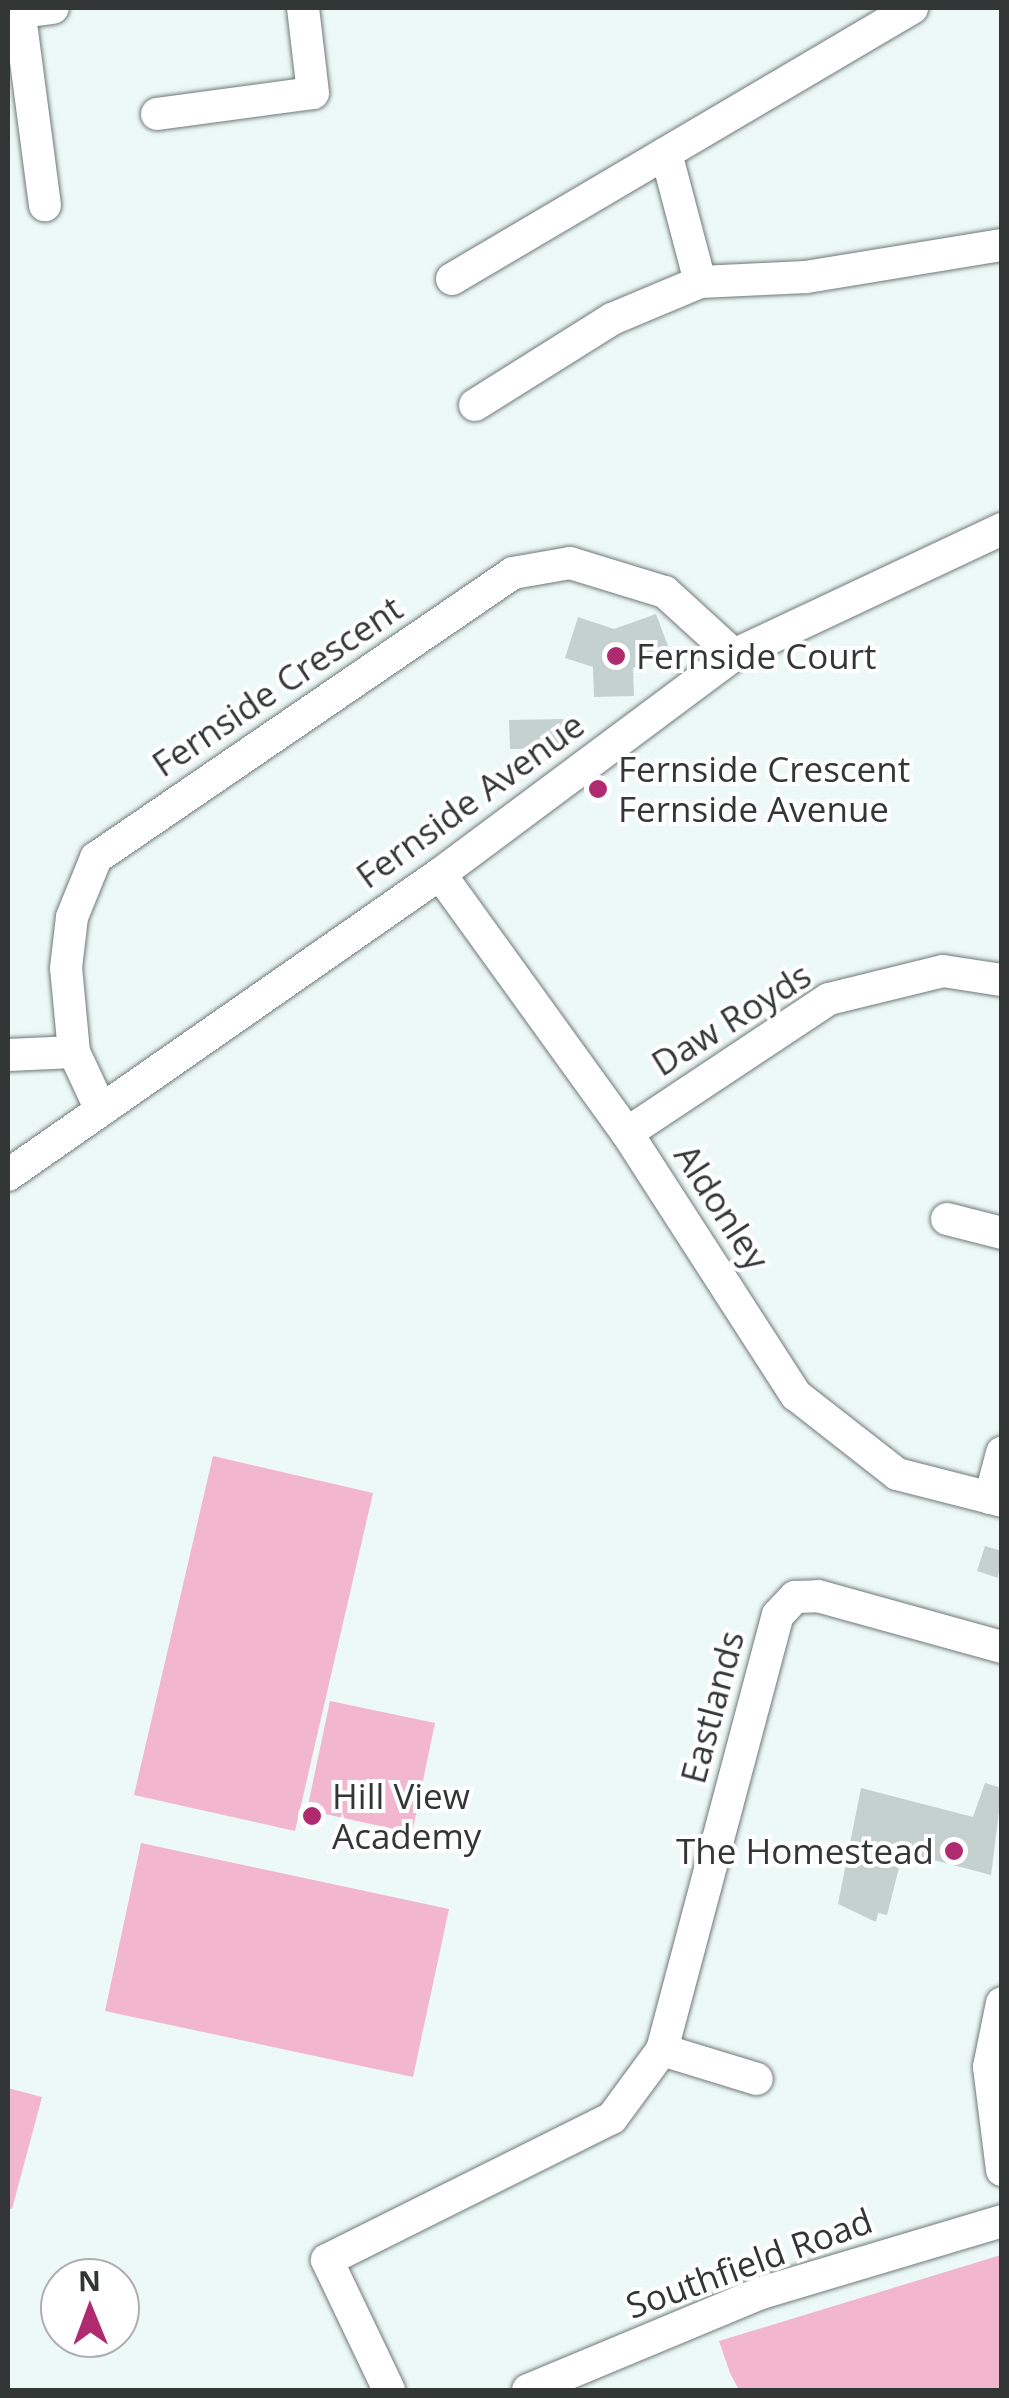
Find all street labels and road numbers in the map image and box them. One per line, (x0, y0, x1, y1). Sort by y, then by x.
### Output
street label: Fernside Crescent (144, 587, 410, 785)
street label: Fernside Avenue (348, 703, 592, 897)
street label: Daw Royds (644, 954, 818, 1084)
street label: Aldonley (666, 1136, 778, 1278)
street label: Eastlands (672, 1626, 752, 1788)
street label: Southfield Road (620, 2199, 878, 2327)

